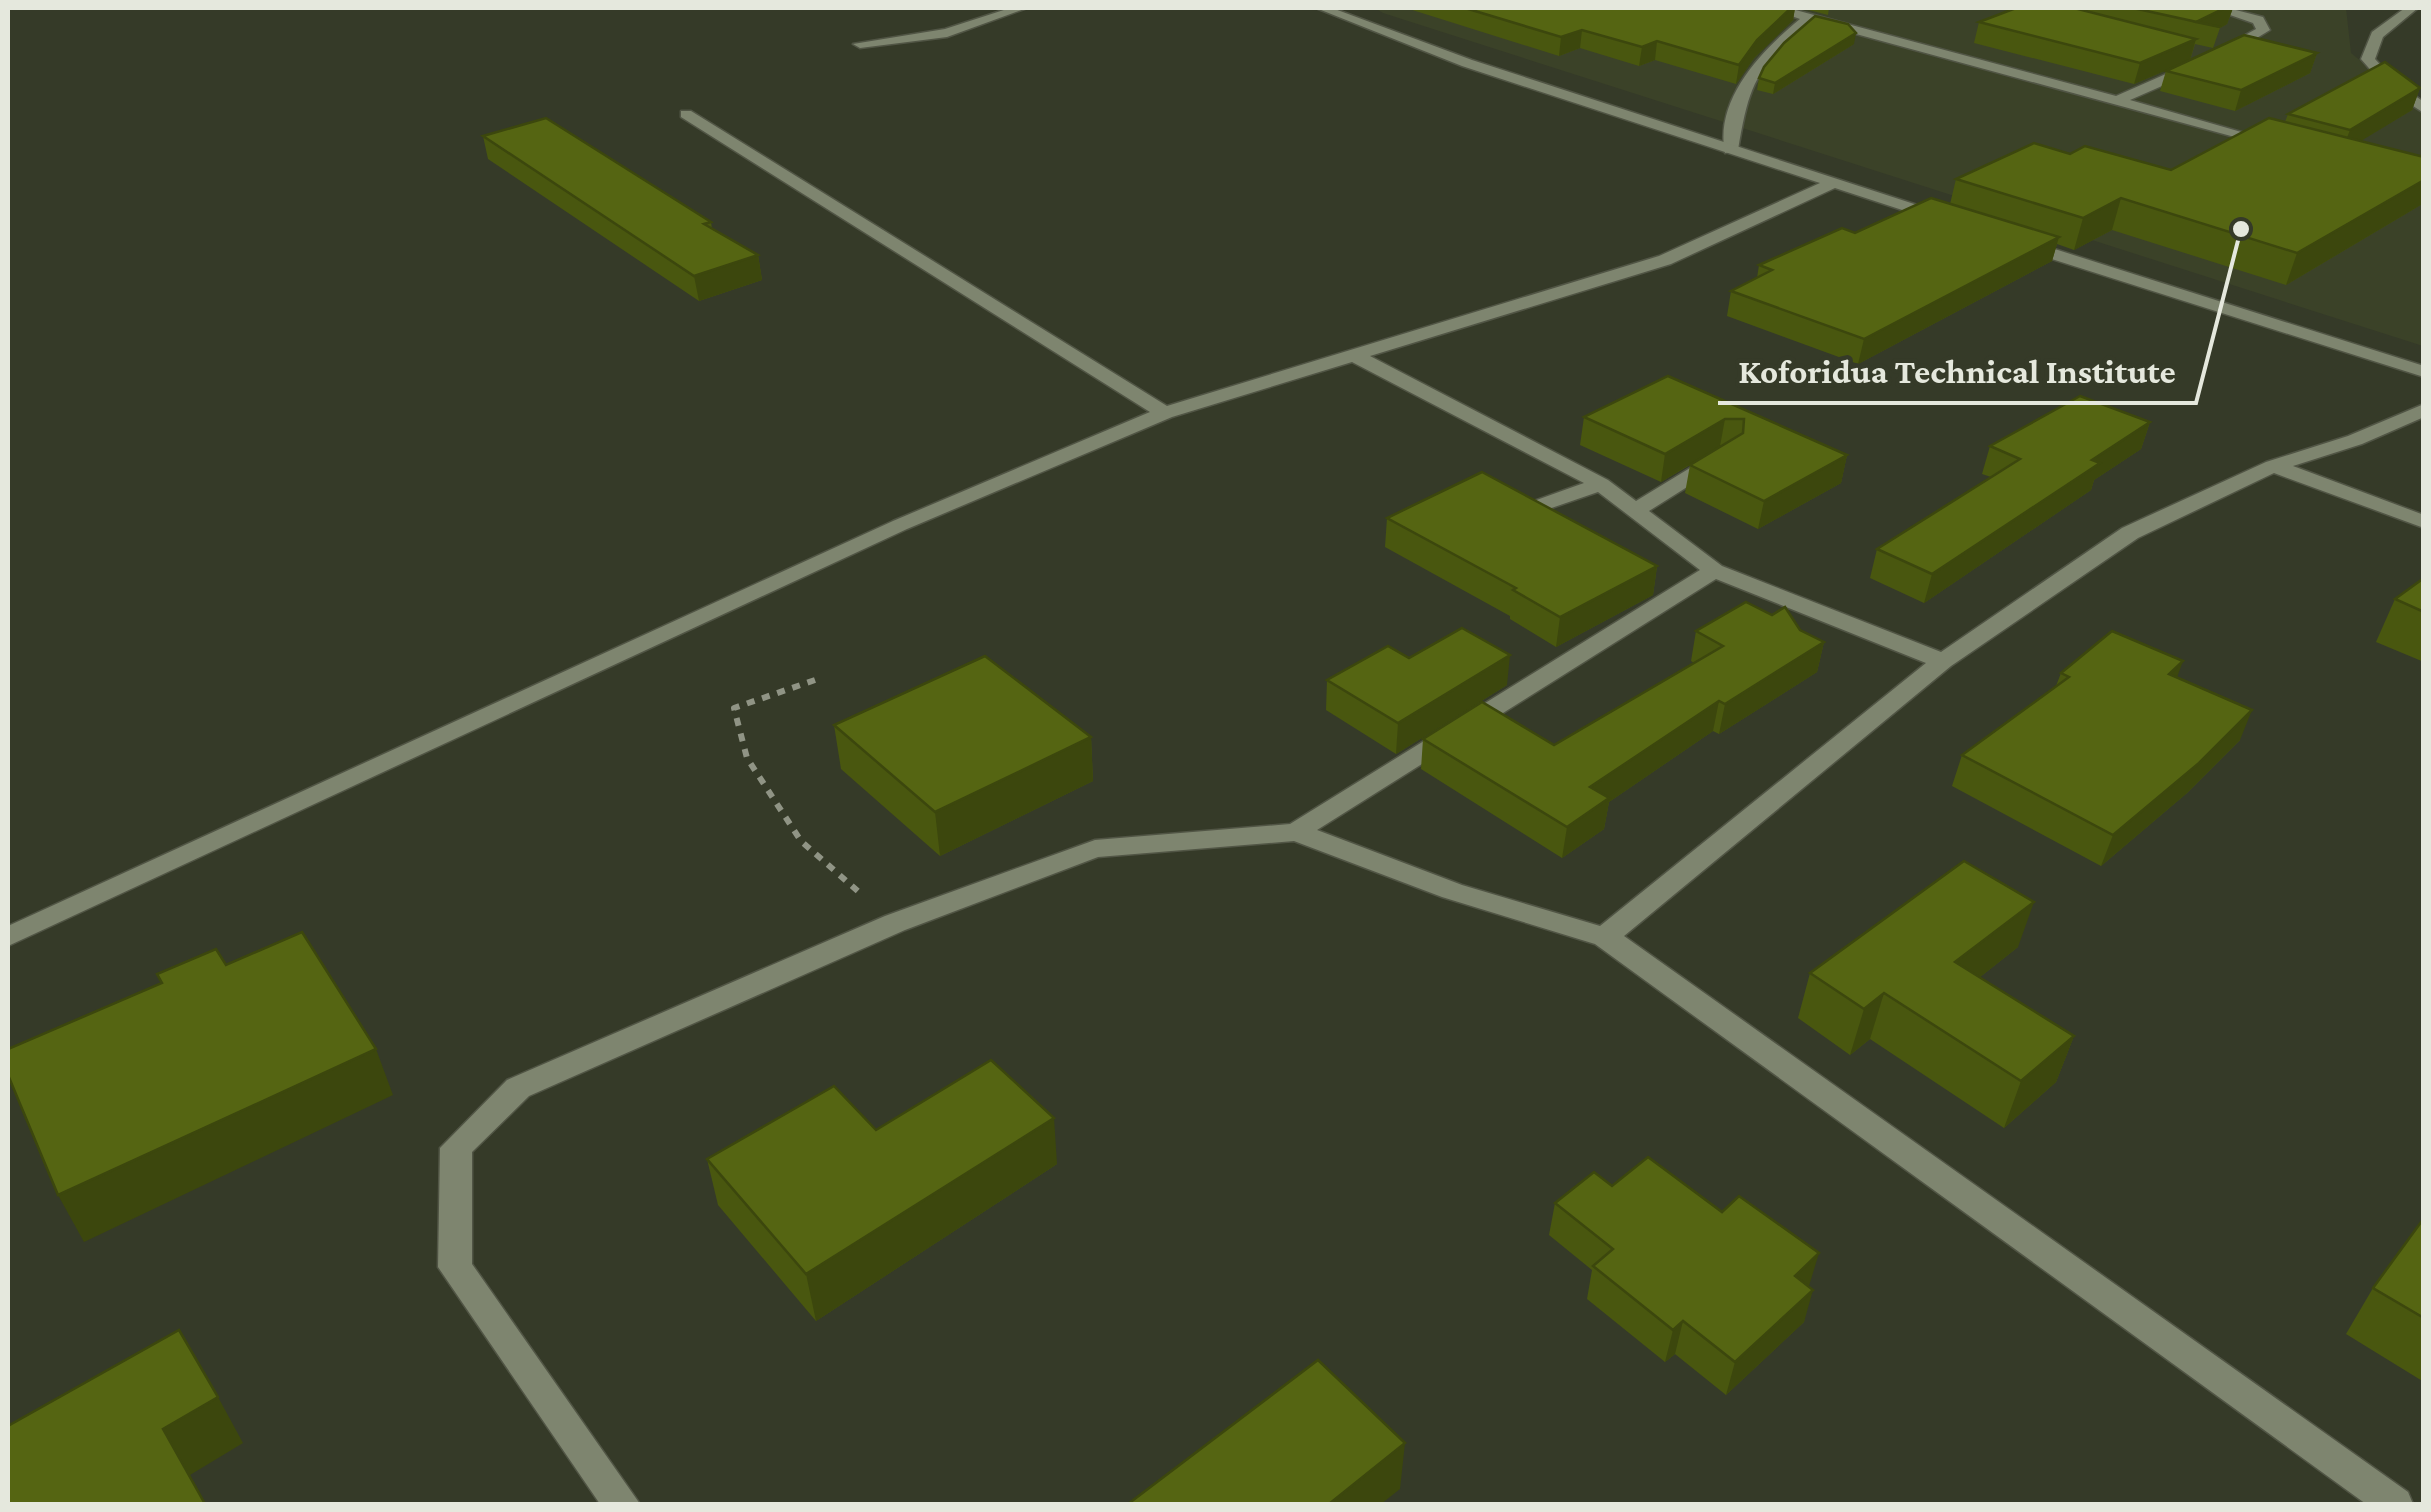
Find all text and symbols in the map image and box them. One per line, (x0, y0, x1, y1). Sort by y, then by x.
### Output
callout: Koforidua Technical Institute (1718, 338, 2196, 403)
text: Koforidua Technical Institute (1738, 352, 2176, 391)

